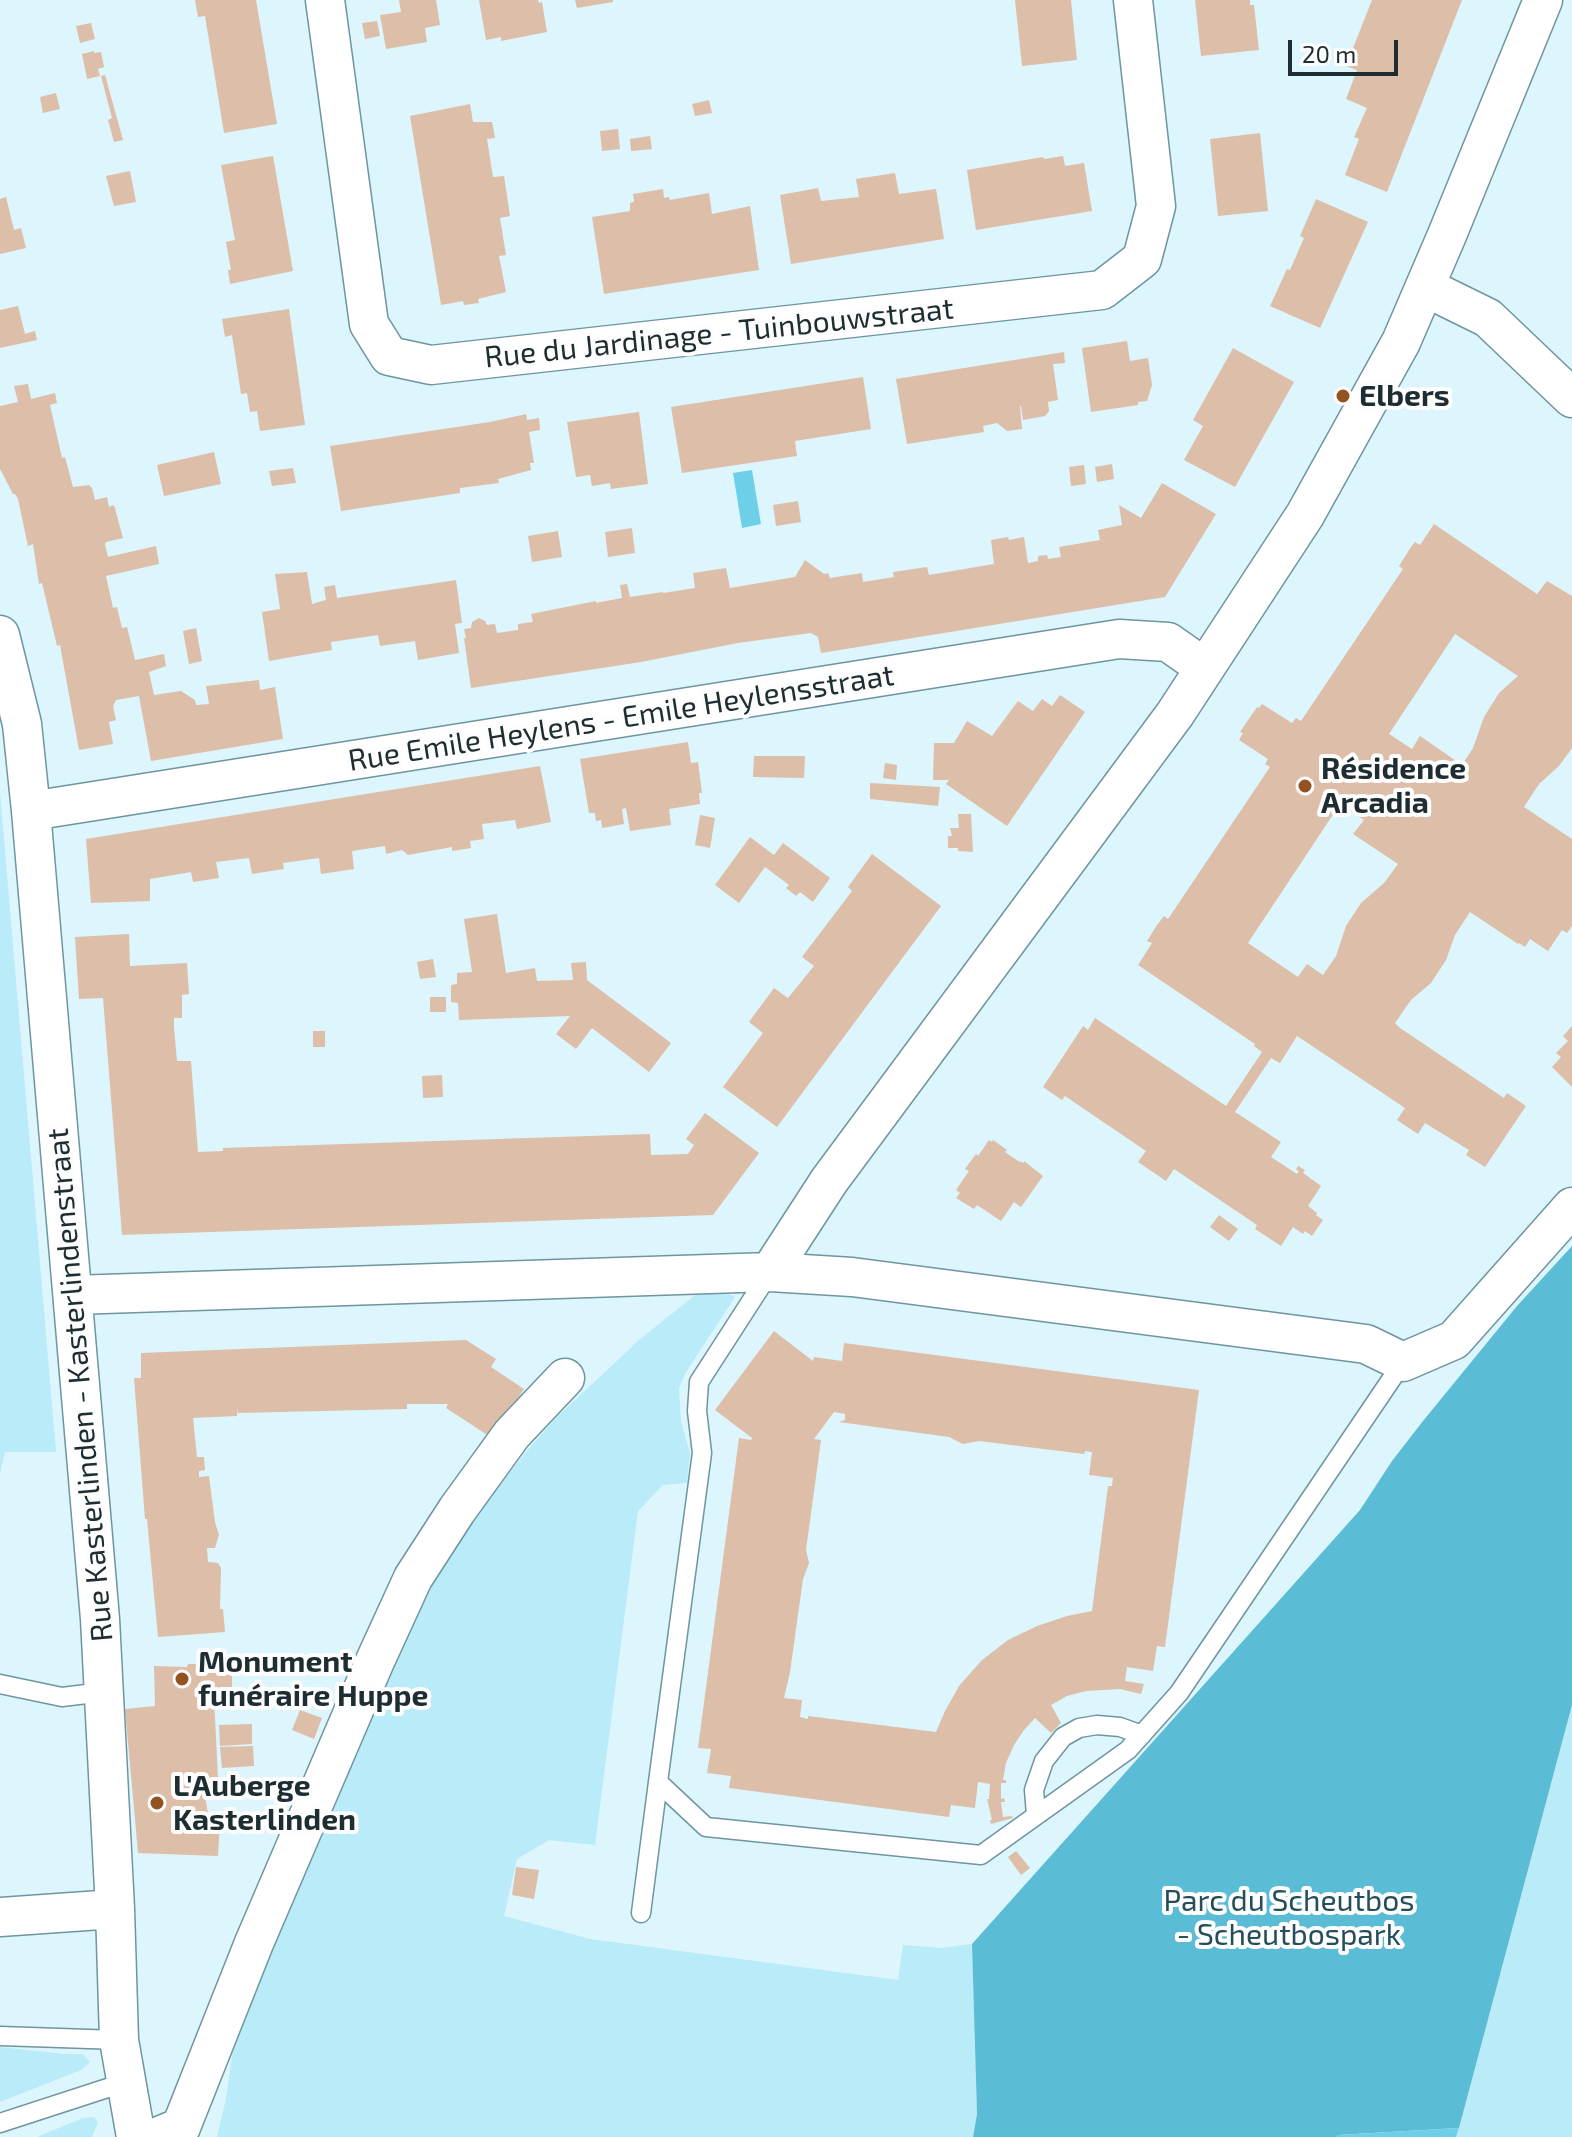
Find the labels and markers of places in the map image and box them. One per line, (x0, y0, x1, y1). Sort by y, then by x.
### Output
place label: Elbers (1359, 378, 1450, 414)
marker: Elbers (1334, 387, 1352, 405)
place label: Résidence Arcadia (1321, 751, 1466, 822)
marker: Résidence Arcadia (1296, 777, 1314, 795)
place label: Monument funéraire Huppe (198, 1644, 428, 1714)
marker: Monument funéraire Huppe (173, 1670, 191, 1688)
place label: L'Auberge Kasterlinden (173, 1768, 356, 1838)
marker: L'Auberge Kasterlinden (148, 1794, 166, 1812)

